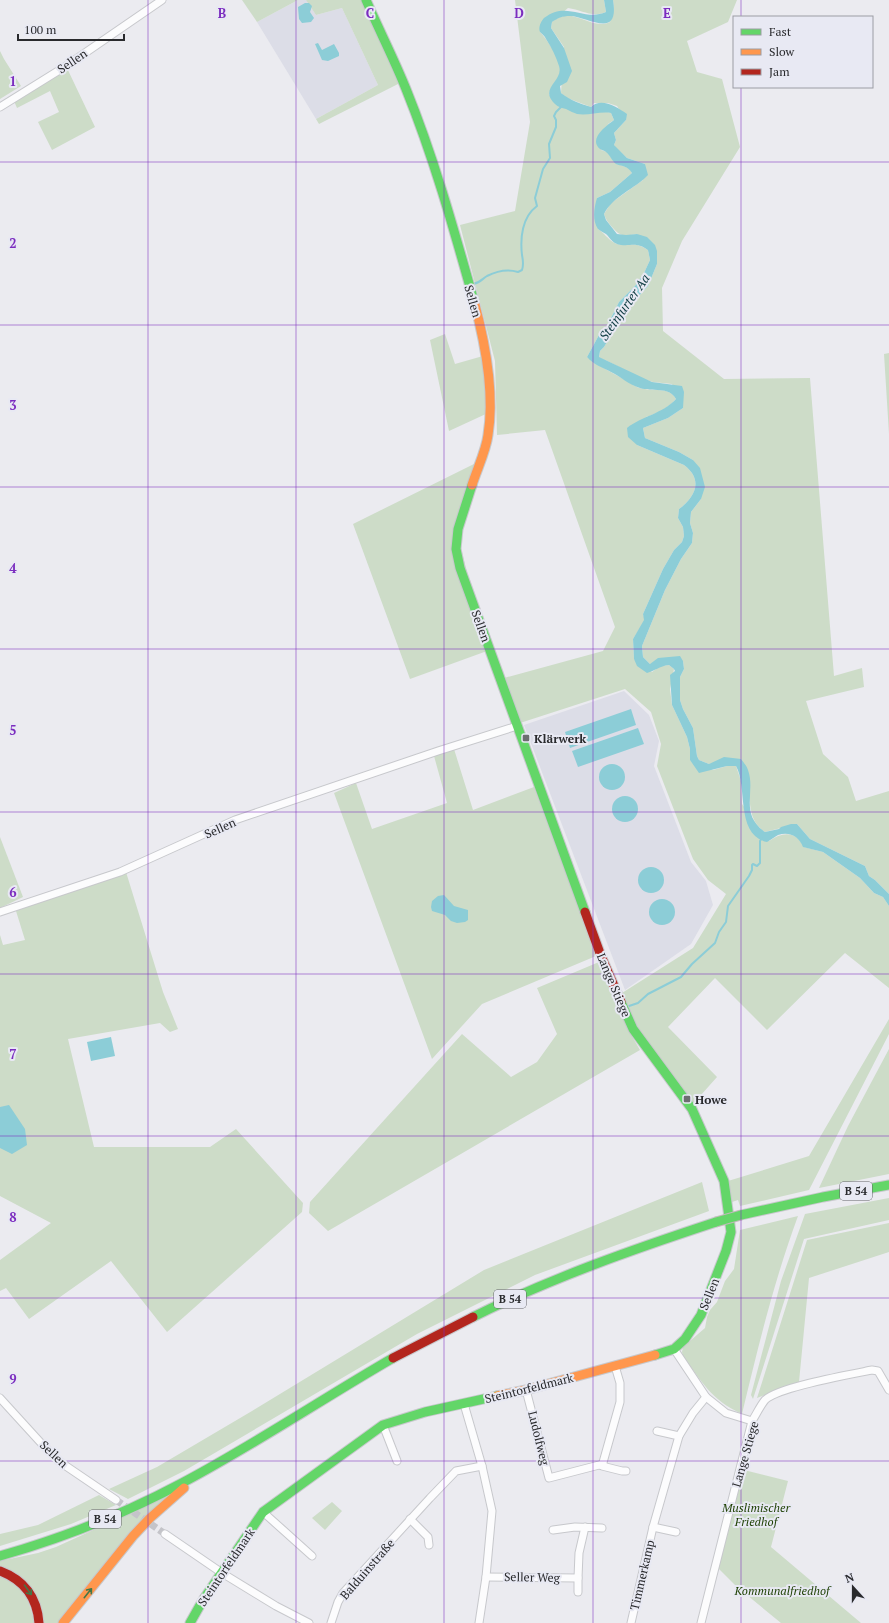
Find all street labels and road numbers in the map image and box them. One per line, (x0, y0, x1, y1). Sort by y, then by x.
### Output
street label: Sellen (54, 46, 90, 76)
street label: Sellen (461, 283, 485, 319)
street label: Sellen (468, 608, 494, 644)
street label: Sellen (202, 814, 238, 842)
street label: Lange Stiege (594, 951, 634, 1019)
road number: B 54 (840, 1182, 872, 1200)
street label: Sellen (696, 1276, 722, 1312)
road number: B 54 (494, 1290, 526, 1308)
street label: Steintorfeldmark (483, 1370, 576, 1406)
street label: Ludolfweg (525, 1409, 553, 1467)
street label: Lange Stiege (728, 1419, 762, 1489)
street label: Sellen (37, 1437, 71, 1471)
road number: B 54 (89, 1510, 121, 1528)
street label: Steintorfeldmark (194, 1525, 258, 1609)
street label: Balduinstraße (337, 1536, 397, 1602)
street label: Timmerkamp (627, 1538, 657, 1612)
street label: Seller Weg (504, 1569, 561, 1585)

